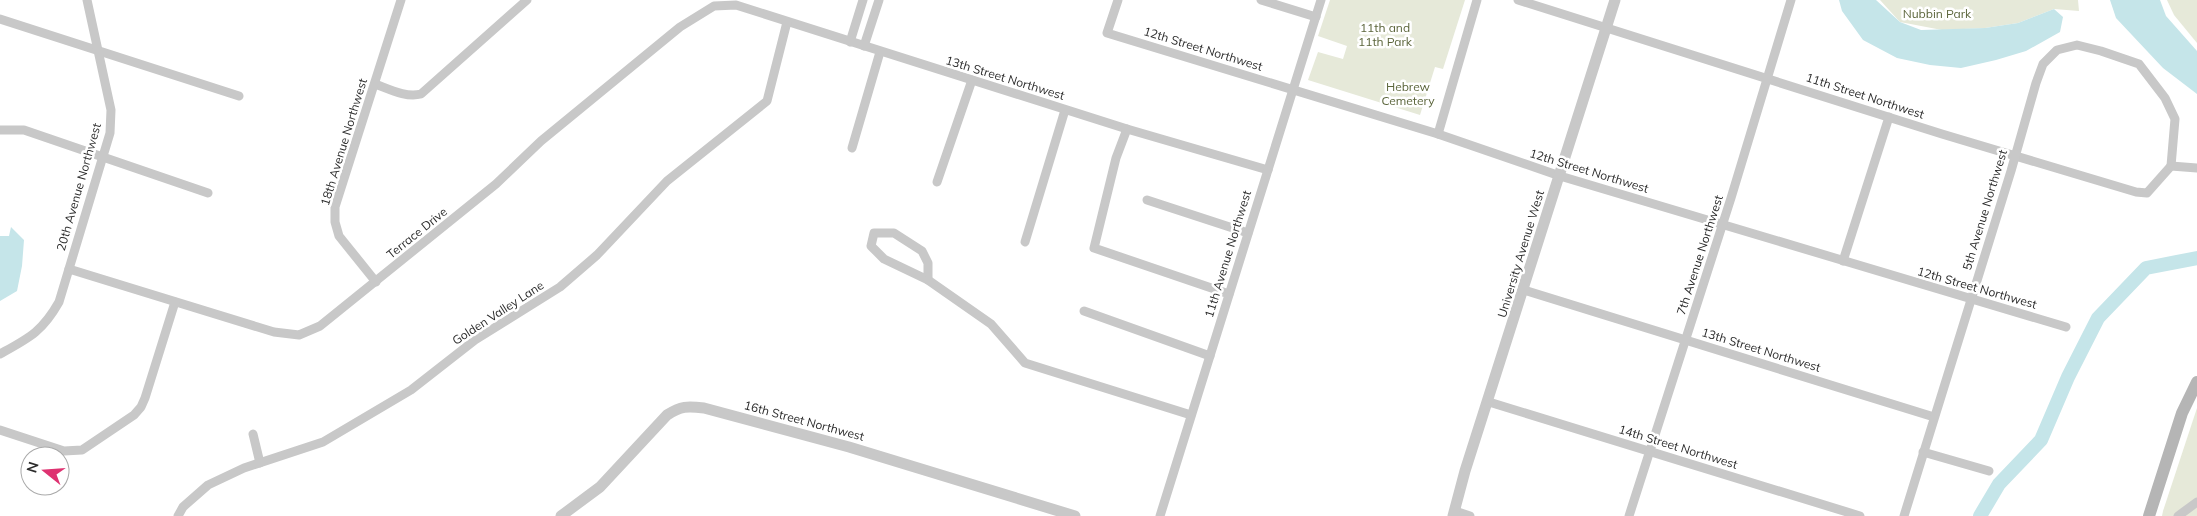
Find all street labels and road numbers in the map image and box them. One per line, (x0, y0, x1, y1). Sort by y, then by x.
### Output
street label: 12th Street Northwest (1142, 23, 1264, 74)
street label: 13th Street Northwest (944, 52, 1066, 103)
street label: 11th Street Northwest (1804, 69, 1926, 122)
street label: 18th Avenue Northwest (317, 76, 370, 207)
street label: 20th Avenue Northwest (53, 121, 104, 253)
street label: 12th Street Northwest (1528, 145, 1650, 196)
street label: 5th Avenue Northwest (1959, 148, 2010, 272)
street label: 11th Avenue Northwest (1201, 188, 1254, 319)
street label: University Avenue West (1494, 188, 1547, 319)
street label: 7th Avenue Northwest (1673, 193, 1726, 317)
street label: Terrace Drive (384, 204, 450, 261)
street label: 12th Street Northwest (1916, 263, 2039, 312)
street label: Golden Valley Lane (449, 277, 546, 348)
street label: 13th Street Northwest (1700, 324, 1822, 375)
street label: 16th Street Northwest (742, 397, 866, 444)
street label: 14th Street Northwest (1617, 421, 1739, 472)

